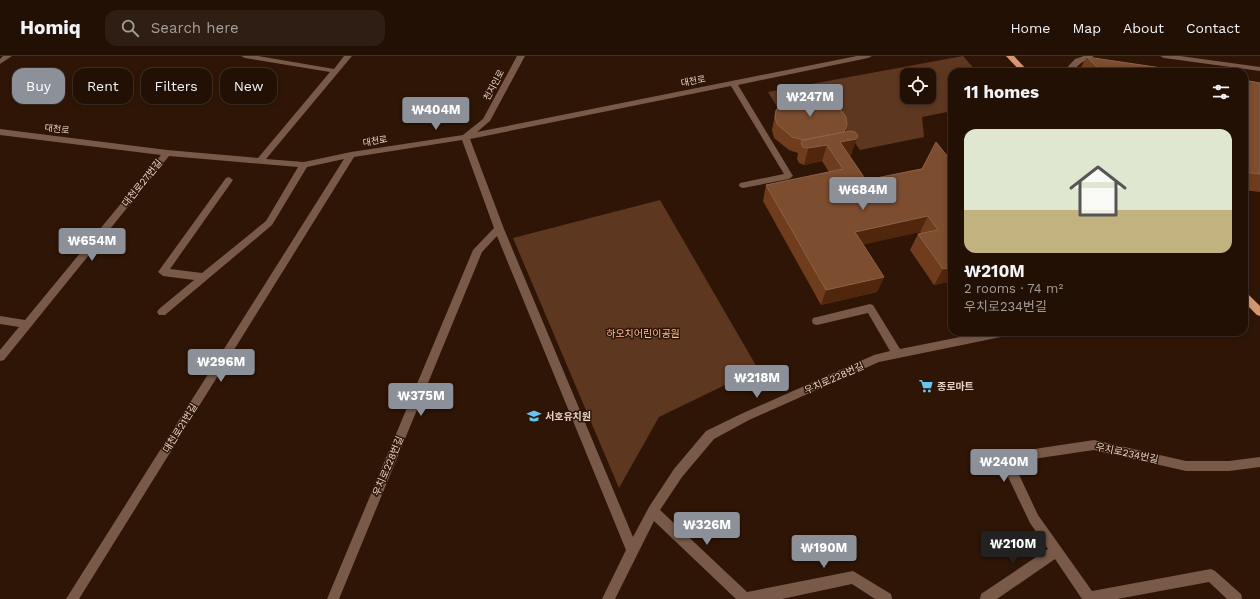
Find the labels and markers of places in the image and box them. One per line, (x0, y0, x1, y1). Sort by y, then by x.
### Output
pin: ₩247M (782, 84, 838, 118)
pin: ₩404M (408, 97, 464, 131)
pin: ₩684M (835, 177, 891, 211)
pin: ₩654M (64, 228, 120, 262)
pin: ₩296M (193, 349, 249, 383)
pin: ₩218M (729, 365, 785, 399)
supermarket icon: 종로마트 (918, 378, 934, 394)
place label: 종로마트 (937, 381, 974, 392)
pin: ₩375M (393, 383, 449, 417)
school or university icon: 서호유치원 (526, 408, 542, 424)
place label: 서호유치원 (545, 411, 591, 422)
pin: ₩240M (976, 449, 1032, 483)
pin: ₩326M (679, 512, 735, 546)
pin: ₩210M (985, 531, 1041, 565)
pin: ₩190M (796, 535, 852, 569)

